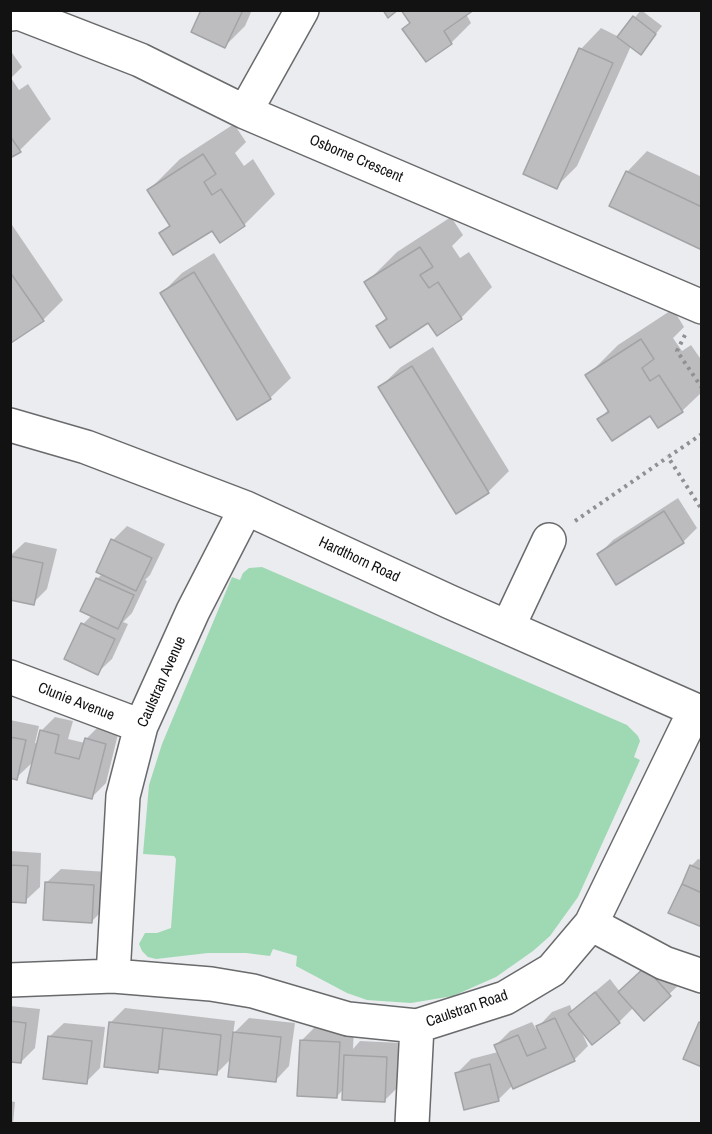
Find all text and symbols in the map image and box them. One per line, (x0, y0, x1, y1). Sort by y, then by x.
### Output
street label: Osborne Crescent (307, 131, 405, 187)
street label: Hardthorn Road (316, 533, 402, 587)
street label: Caulstran Avenue (134, 634, 190, 730)
street label: Clunie Avenue (35, 679, 117, 725)
street label: Caulstran Road (424, 987, 510, 1031)

